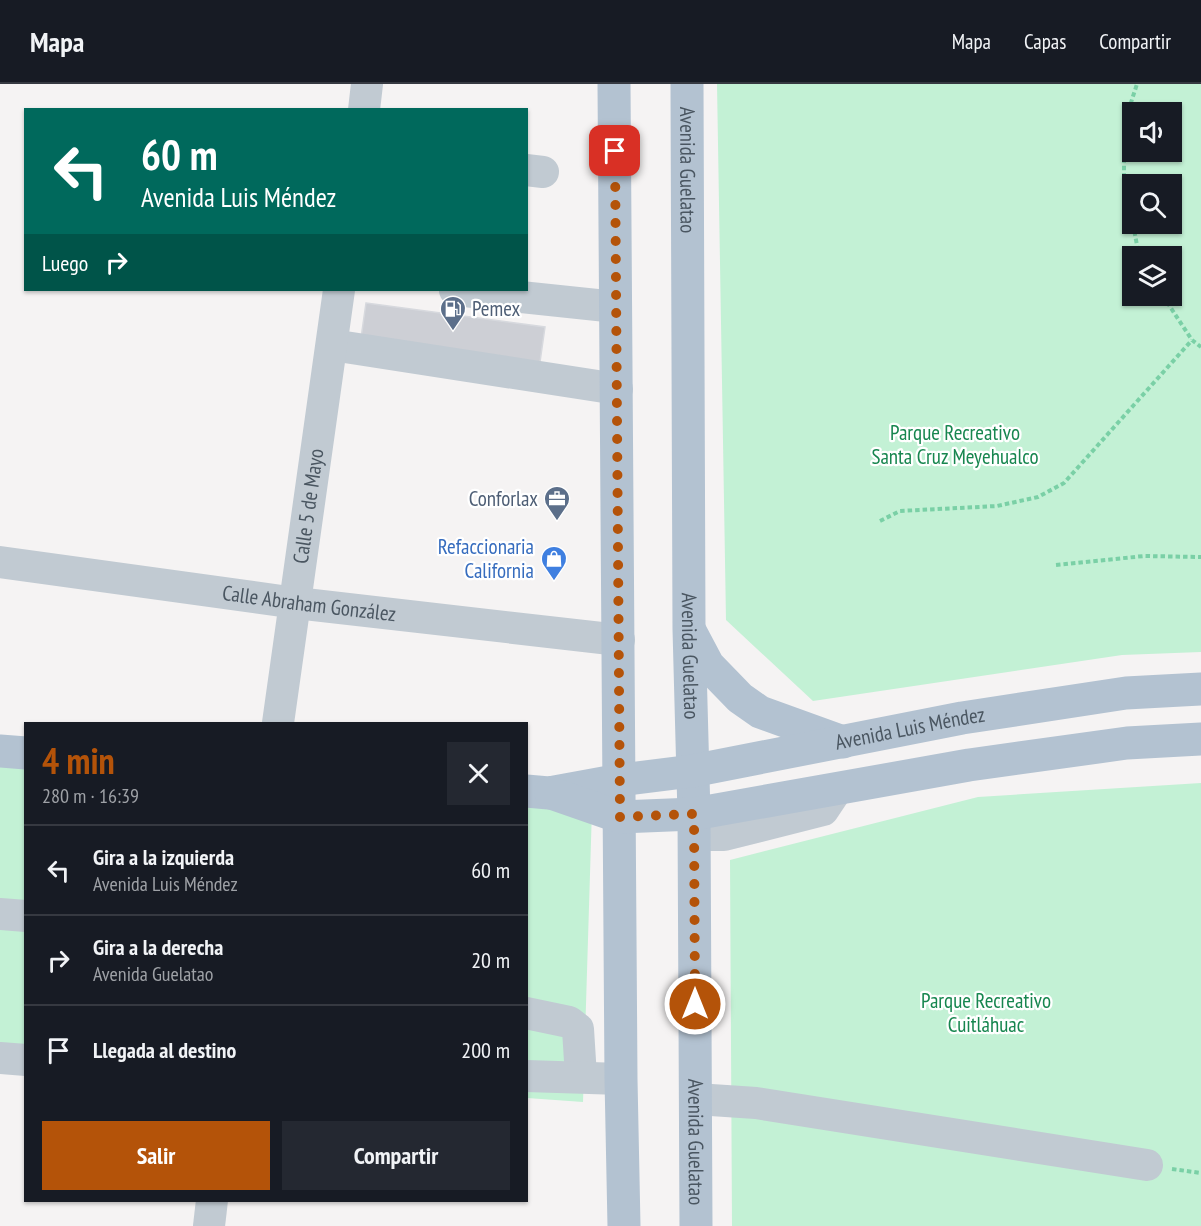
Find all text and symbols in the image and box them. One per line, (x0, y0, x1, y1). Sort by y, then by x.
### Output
text: Mapa (30, 23, 84, 60)
text: Mapa (952, 28, 991, 55)
text: Capas (1024, 28, 1066, 55)
text: Compartir (1099, 28, 1171, 55)
map controls (1122, 102, 1182, 306)
button: sound (1122, 102, 1182, 162)
street label: Avenida Guelatao (674, 107, 702, 233)
pin (589, 125, 640, 176)
text: 60 m (141, 127, 218, 182)
icon: left (42, 132, 120, 210)
icon: arrive (598, 134, 631, 167)
button: search (1122, 174, 1182, 234)
text: Avenida Luis Méndez (141, 180, 336, 214)
icon: right (100, 246, 133, 279)
button: layers (1122, 246, 1182, 306)
text: Luego (42, 249, 88, 277)
fuel station icon: Pemex (438, 294, 468, 332)
place label: Pemex (472, 295, 521, 322)
park label: Parque Recreativo Santa Cruz Meyehualco (871, 419, 1039, 470)
street label: Calle 5 de Mayo (287, 447, 329, 565)
office icon: Conforlax (542, 484, 572, 522)
place label: Conforlax (469, 485, 538, 512)
place label: Refaccionaria California (438, 533, 534, 584)
shop icon: Refaccionaria California (539, 544, 569, 582)
street label: Calle Abraham González (221, 579, 398, 627)
street label: Avenida Guelatao (676, 593, 705, 720)
street label: Avenida Luis Méndez (833, 701, 987, 756)
text: 4 min (42, 737, 115, 784)
button: close (447, 742, 510, 805)
text: 280 m · 16:39 (42, 783, 139, 809)
text: Gira a la izquierda (93, 843, 234, 871)
icon: left (42, 854, 75, 887)
text: 60 m (471, 856, 510, 884)
text: Avenida Luis Méndez (93, 871, 238, 897)
text: Gira a la derecha (93, 933, 223, 961)
icon: right (42, 944, 75, 977)
text: 20 m (471, 946, 510, 974)
text: Avenida Guelatao (93, 961, 213, 987)
position arrow (663, 972, 727, 1036)
park label: Parque Recreativo Cuitláhuac (921, 987, 1051, 1038)
icon: arrive (42, 1034, 75, 1067)
text: Llegada al destino (93, 1036, 236, 1064)
text: 200 m (461, 1036, 510, 1064)
street label: Avenida Guelatao (682, 1079, 710, 1205)
button: Salir (42, 1121, 270, 1190)
button: Compartir (282, 1121, 510, 1190)

